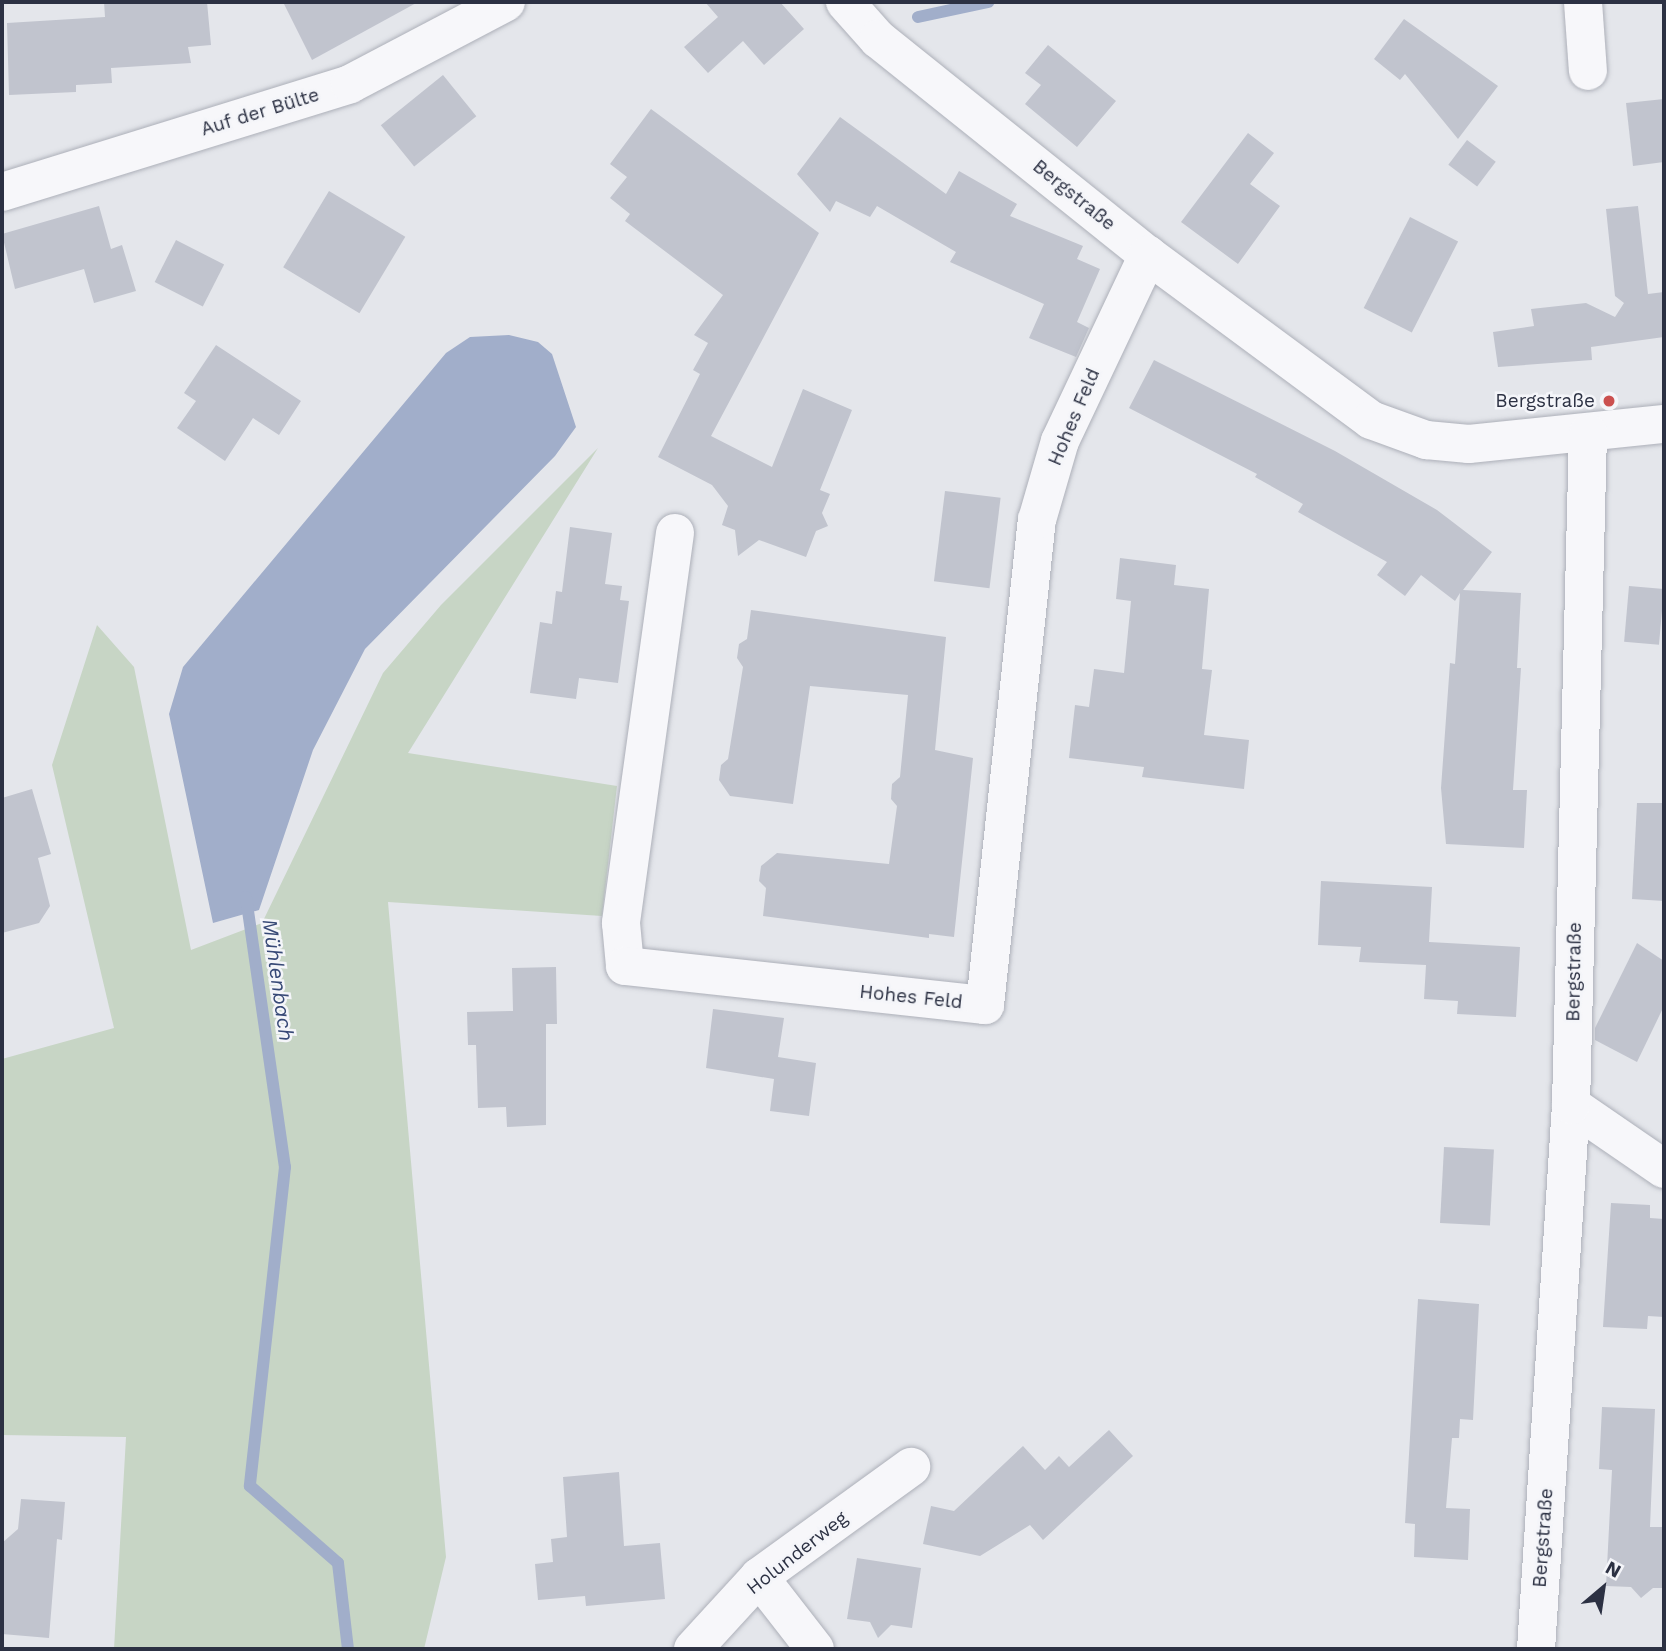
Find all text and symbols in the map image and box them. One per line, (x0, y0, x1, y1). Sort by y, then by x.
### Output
street label: Auf der Bülte (198, 83, 322, 141)
street label: Bergstraße (1028, 155, 1120, 235)
street label: Hohes Feld (1043, 365, 1105, 469)
place label: Bergstraße (1495, 390, 1595, 412)
marker: Bergstraße (1601, 393, 1617, 409)
water label: Mühlenbach (257, 917, 299, 1043)
street label: Bergstraße (1562, 922, 1586, 1022)
street label: Hohes Feld (858, 980, 964, 1014)
street label: Bergstraße (1528, 1487, 1558, 1589)
street label: Holunderweg (742, 1507, 852, 1599)
north arrow (1568, 1553, 1638, 1623)
text: N (1602, 1556, 1625, 1583)

